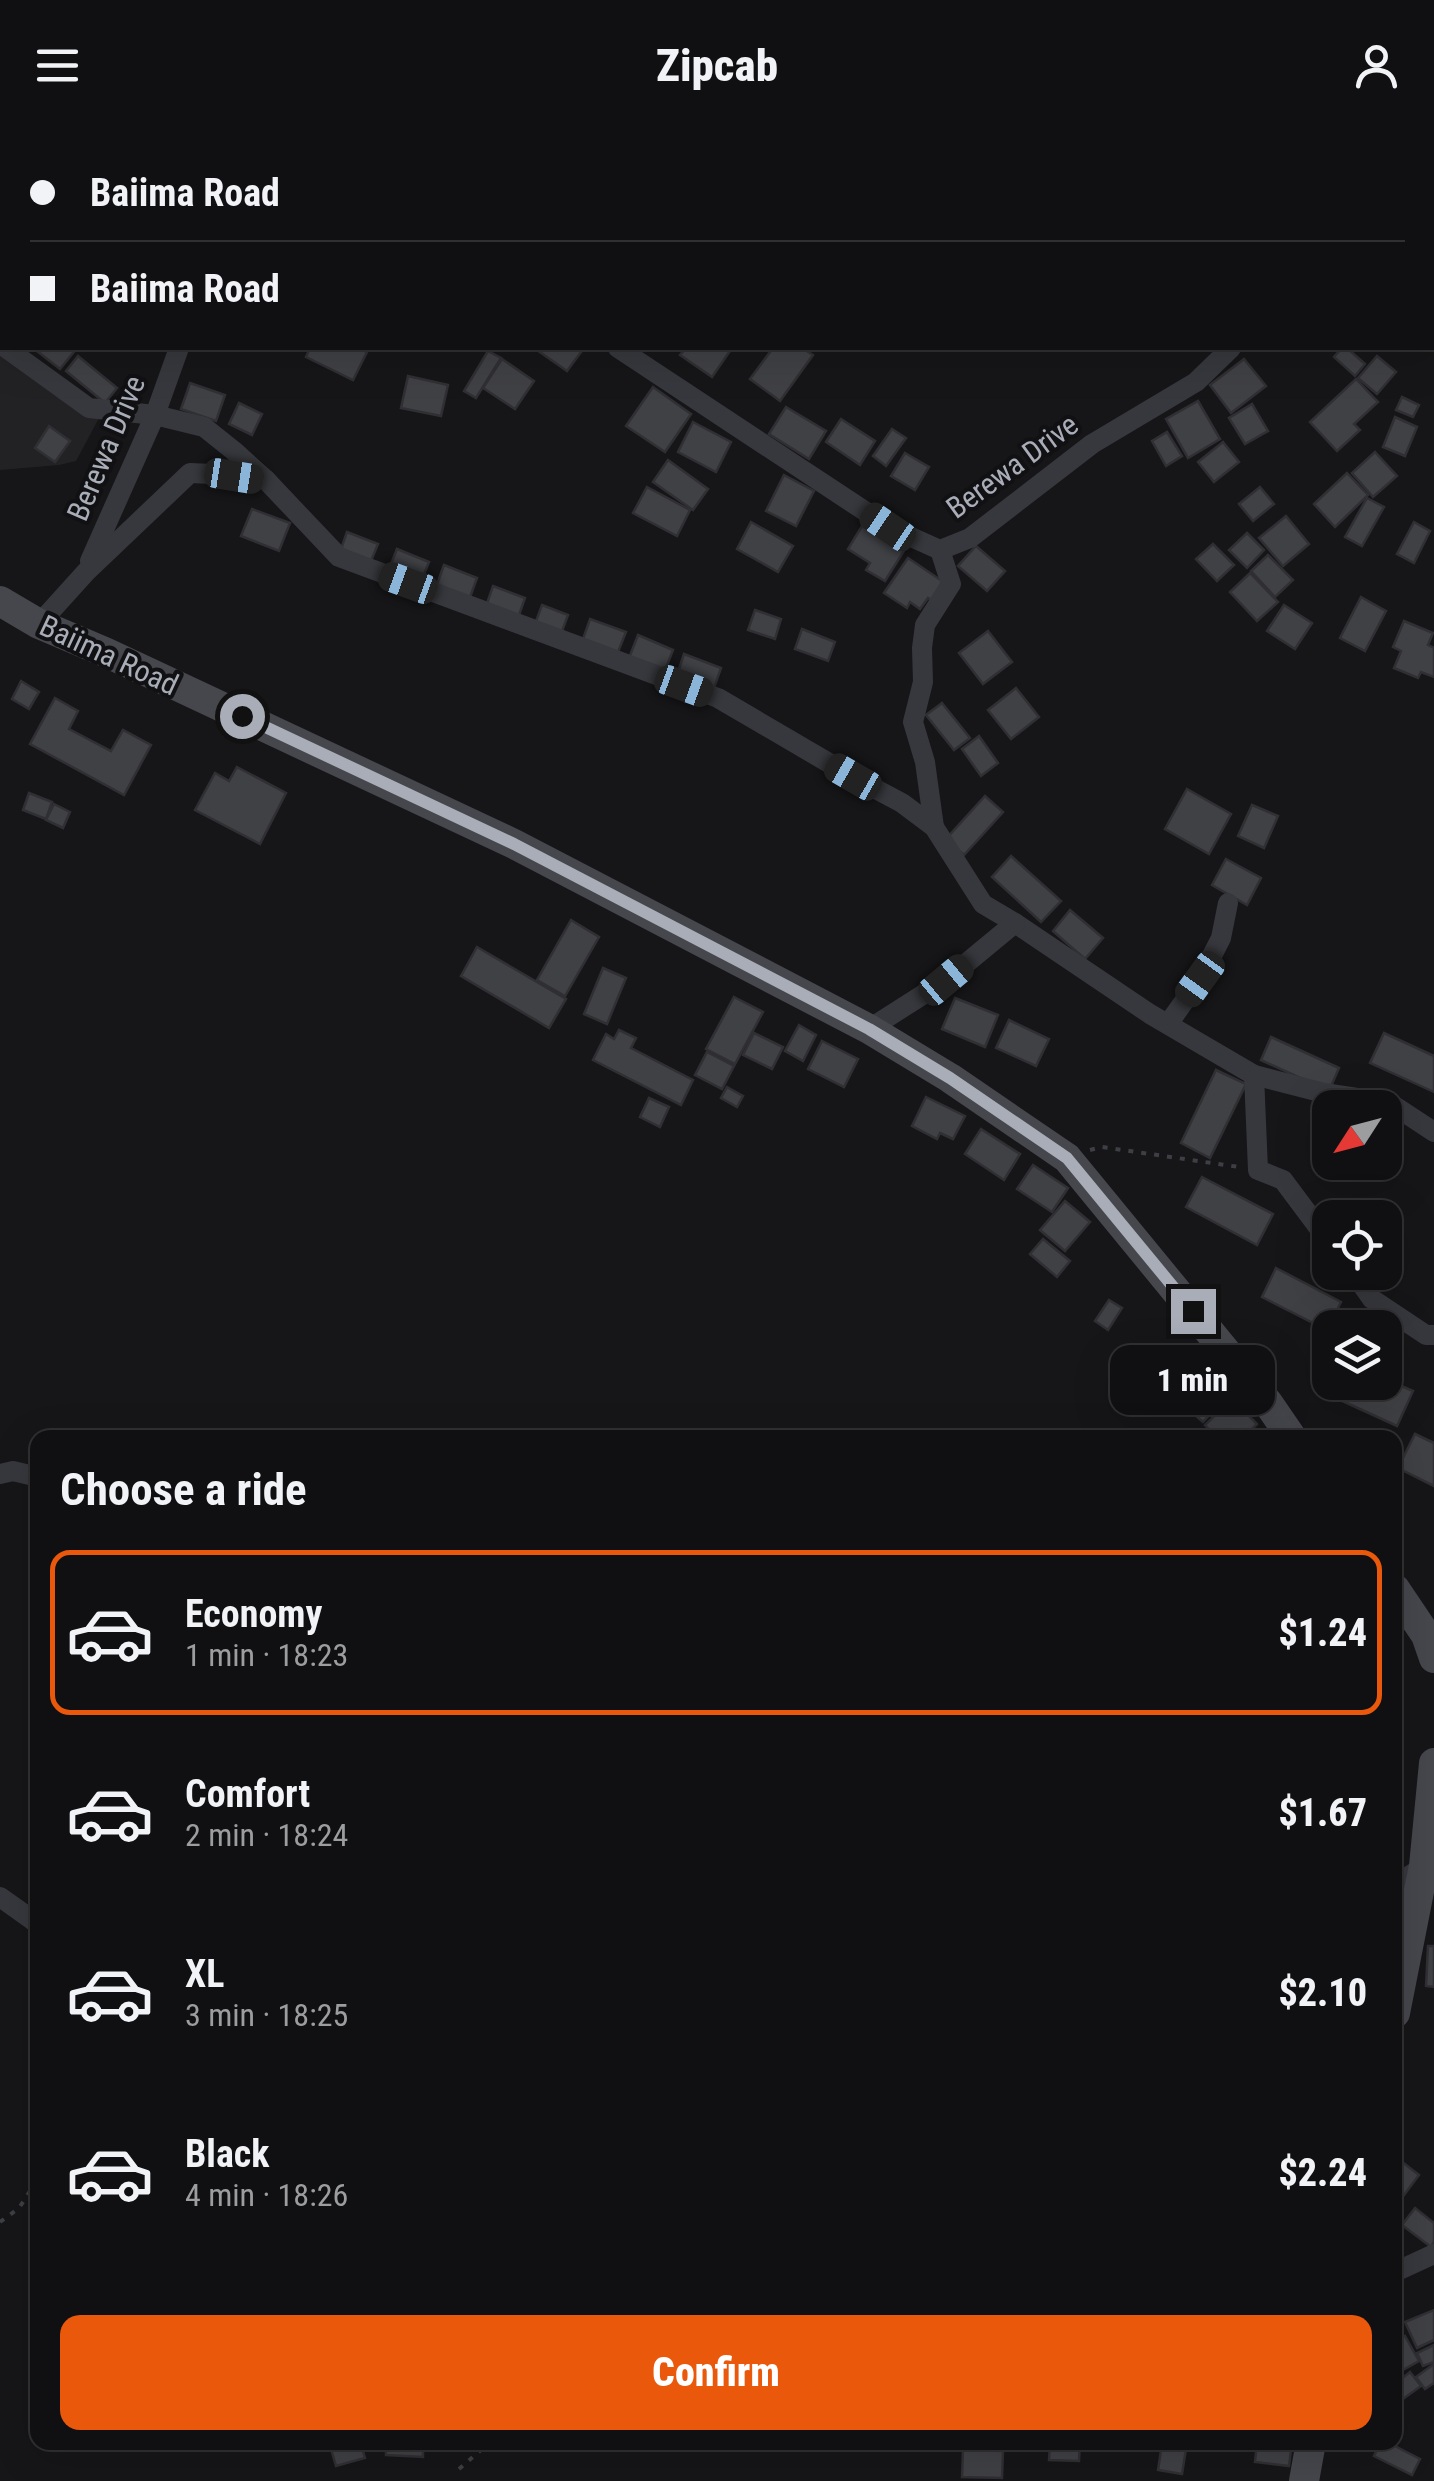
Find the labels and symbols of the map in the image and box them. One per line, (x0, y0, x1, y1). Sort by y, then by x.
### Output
street label: Berewa Drive (60, 370, 152, 526)
street label: Berewa Drive (939, 407, 1085, 525)
car (202, 456, 266, 496)
car (855, 498, 921, 556)
car (375, 559, 441, 607)
street label: Baiima Road (34, 608, 184, 702)
car (651, 662, 717, 710)
route start (220, 694, 265, 739)
car (820, 749, 886, 805)
car (1170, 946, 1230, 1012)
car (913, 949, 979, 1011)
north arrow (1312, 1090, 1402, 1180)
route end (1171, 1289, 1216, 1334)
callout: 1 min (1110, 1346, 1276, 1416)

